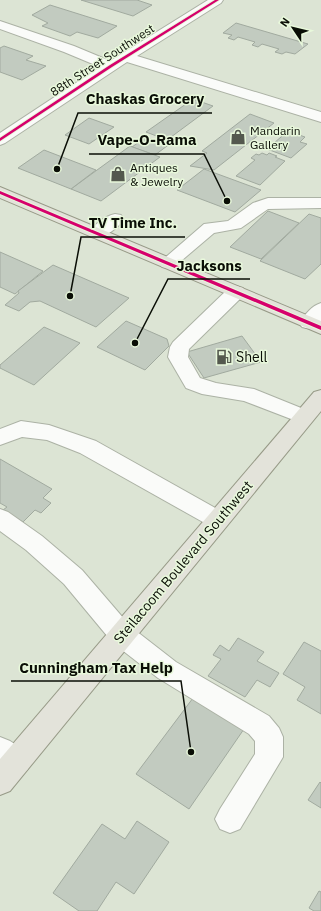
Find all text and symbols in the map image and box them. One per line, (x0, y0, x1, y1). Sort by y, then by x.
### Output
north arrow (273, 8, 313, 48)
text: N (277, 15, 293, 30)
street label: 88th Street Southwest (47, 21, 157, 99)
callout: Chaskas Grocery (78, 86, 212, 113)
text: Chaskas Grocery (86, 89, 204, 108)
place label: Mandarin Gallery (250, 123, 301, 152)
callout: Vape-O-Rama (89, 127, 204, 154)
shop icon: Mandarin Gallery (229, 128, 247, 146)
text: Vape-O-Rama (97, 130, 197, 149)
place label: Antiques & Jewelry (130, 160, 183, 189)
shop icon: Antiques & Jewelry (109, 165, 127, 183)
callout: TV Time Inc. (81, 210, 185, 237)
text: TV Time Inc. (89, 213, 177, 232)
callout: Jacksons (168, 252, 250, 279)
text: Jacksons (176, 256, 242, 275)
fuel station icon: Shell (215, 348, 233, 366)
place label: Shell (236, 348, 268, 366)
street label: Steilacoom Boulevard Southwest (109, 477, 257, 647)
callout: Cunningham Tax Help (11, 654, 181, 681)
text: Cunningham Tax Help (19, 658, 173, 677)

